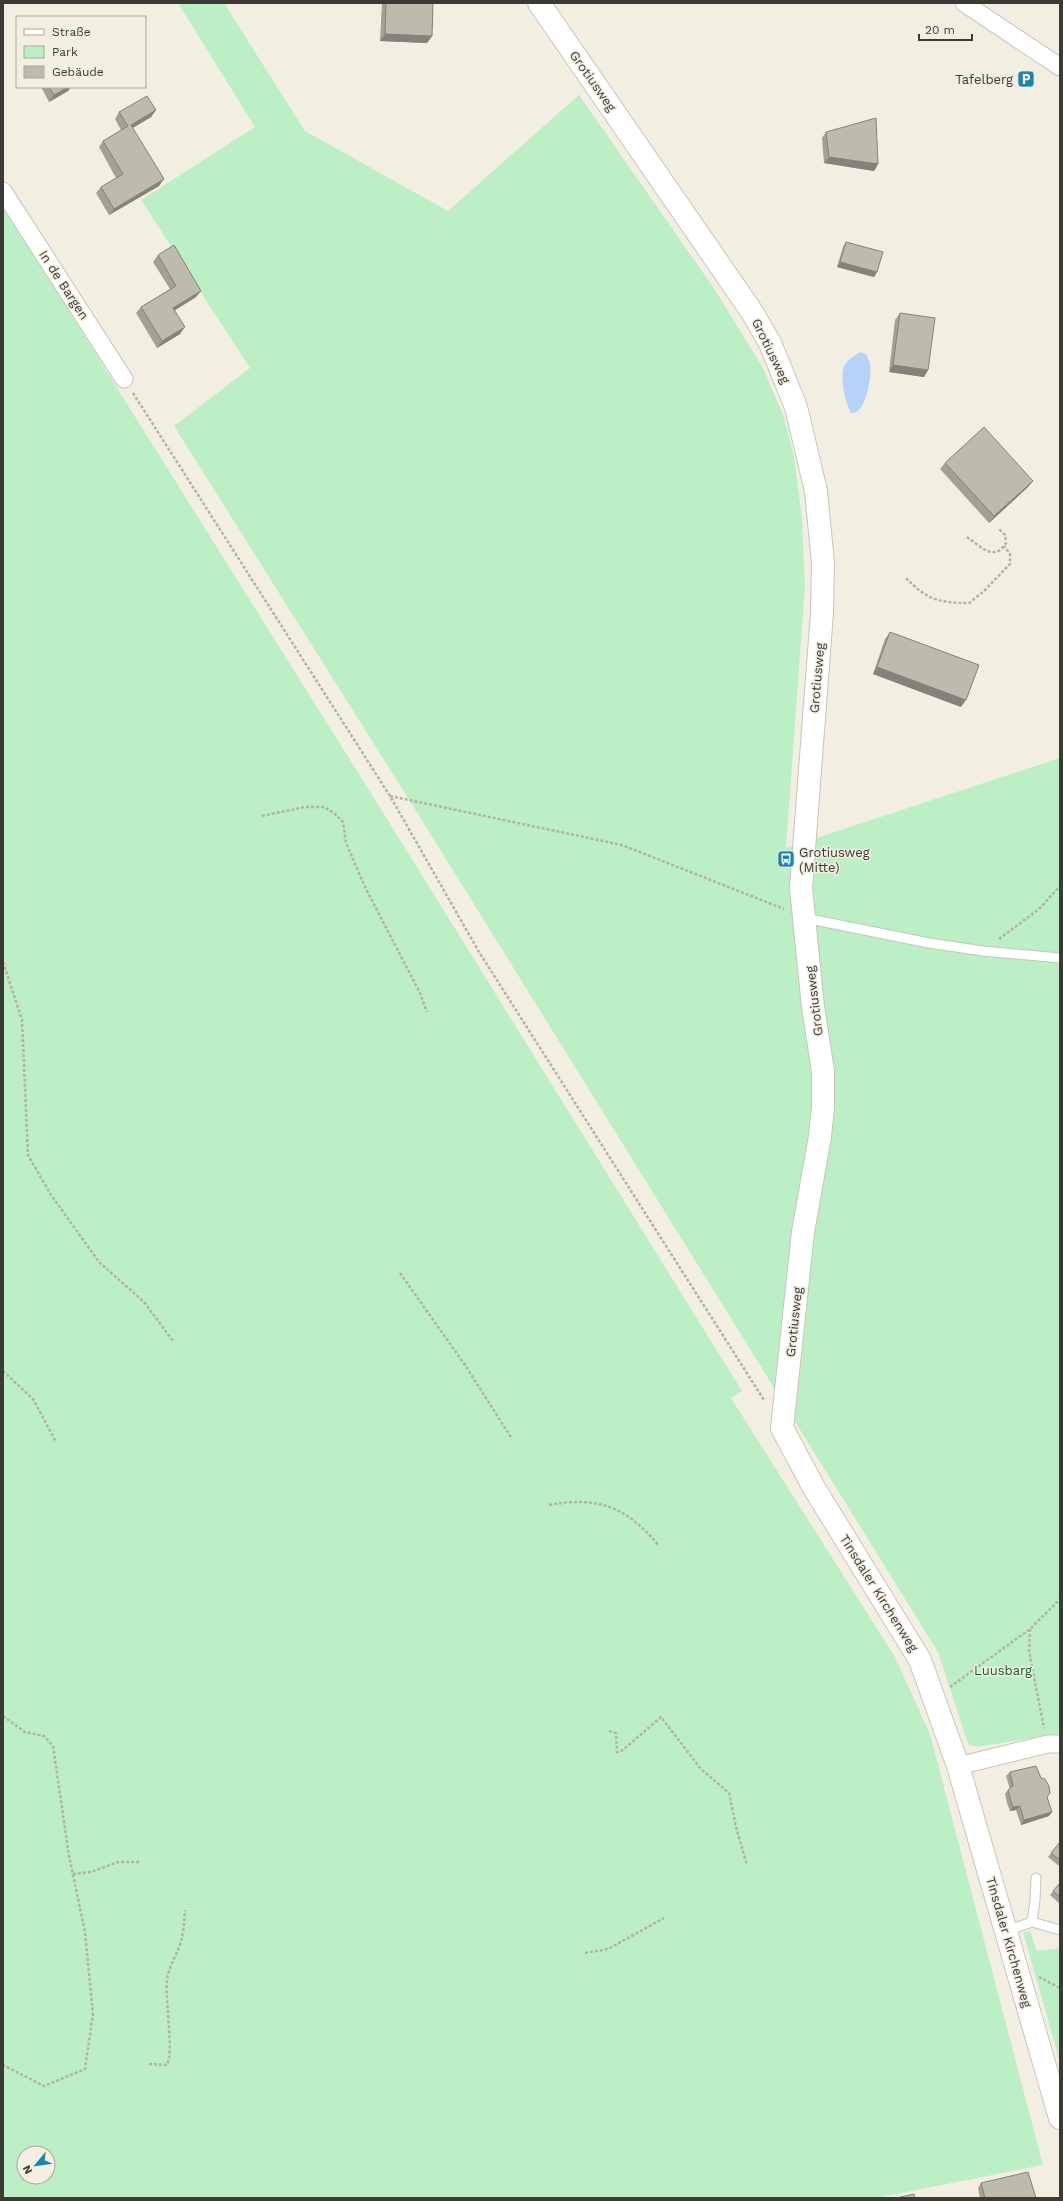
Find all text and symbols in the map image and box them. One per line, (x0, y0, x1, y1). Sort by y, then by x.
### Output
legend (16, 16, 146, 88)
scale bar (919, 16, 972, 42)
text: 20 m (925, 23, 955, 37)
text: Straße (52, 25, 91, 39)
text: Park (52, 45, 78, 59)
street label: Grotiusweg (567, 48, 619, 114)
text: Gebäude (52, 65, 104, 79)
parking icon: Tafelberg (1016, 69, 1036, 89)
place label: Tafelberg (955, 72, 1013, 87)
street label: In de Bargen (36, 248, 92, 322)
street label: Grotiusweg (749, 316, 793, 386)
street label: Grotiusweg (806, 642, 828, 714)
place label: Grotiusweg (Mitte) (799, 845, 870, 875)
bus stop icon: Grotiusweg (Mitte) (776, 849, 796, 869)
street label: Grotiusweg (802, 965, 826, 1037)
street label: Grotiusweg (783, 1286, 805, 1358)
street label: Tinsdaler Kirchenweg (837, 1532, 921, 1654)
park label: Luusbarg (974, 1663, 1032, 1678)
street label: Tinsdaler Kirchenweg (983, 1875, 1035, 2009)
north arrow (16, 2145, 56, 2185)
text: N (20, 2163, 35, 2176)

